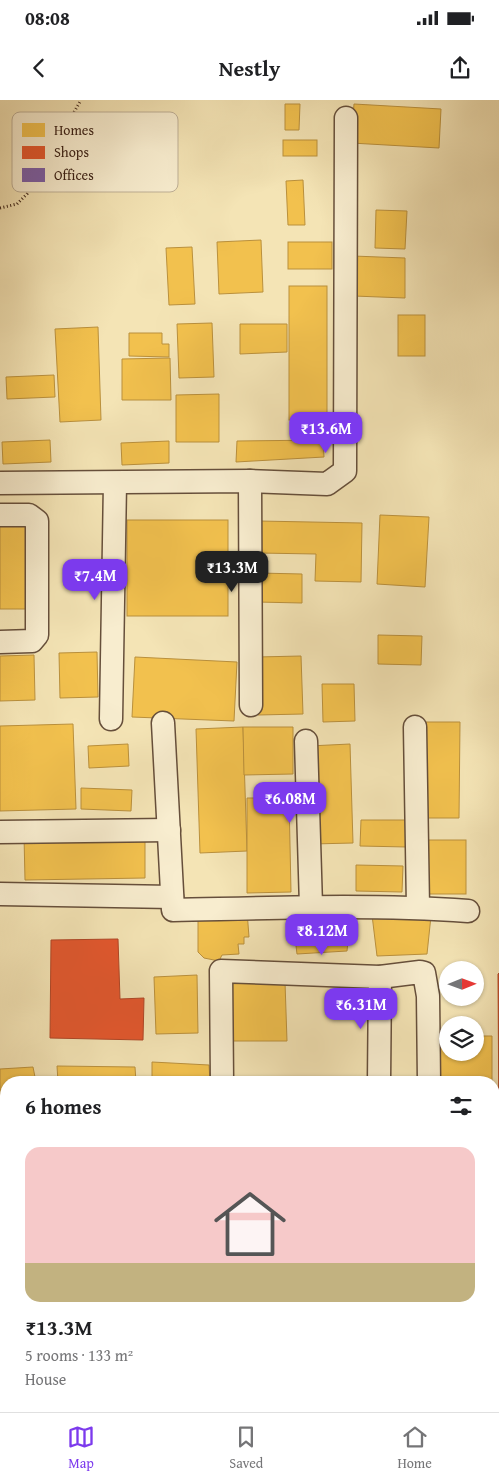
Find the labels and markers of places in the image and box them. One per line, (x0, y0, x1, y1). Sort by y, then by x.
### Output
pin: ₹13.6M (285, 412, 367, 454)
pin: ₹13.3M (191, 550, 273, 593)
pin: ₹7.4M (60, 558, 130, 601)
pin: ₹6.08M (249, 782, 331, 824)
pin: ₹8.12M (281, 914, 363, 956)
pin: ₹6.31M (320, 988, 402, 1030)

